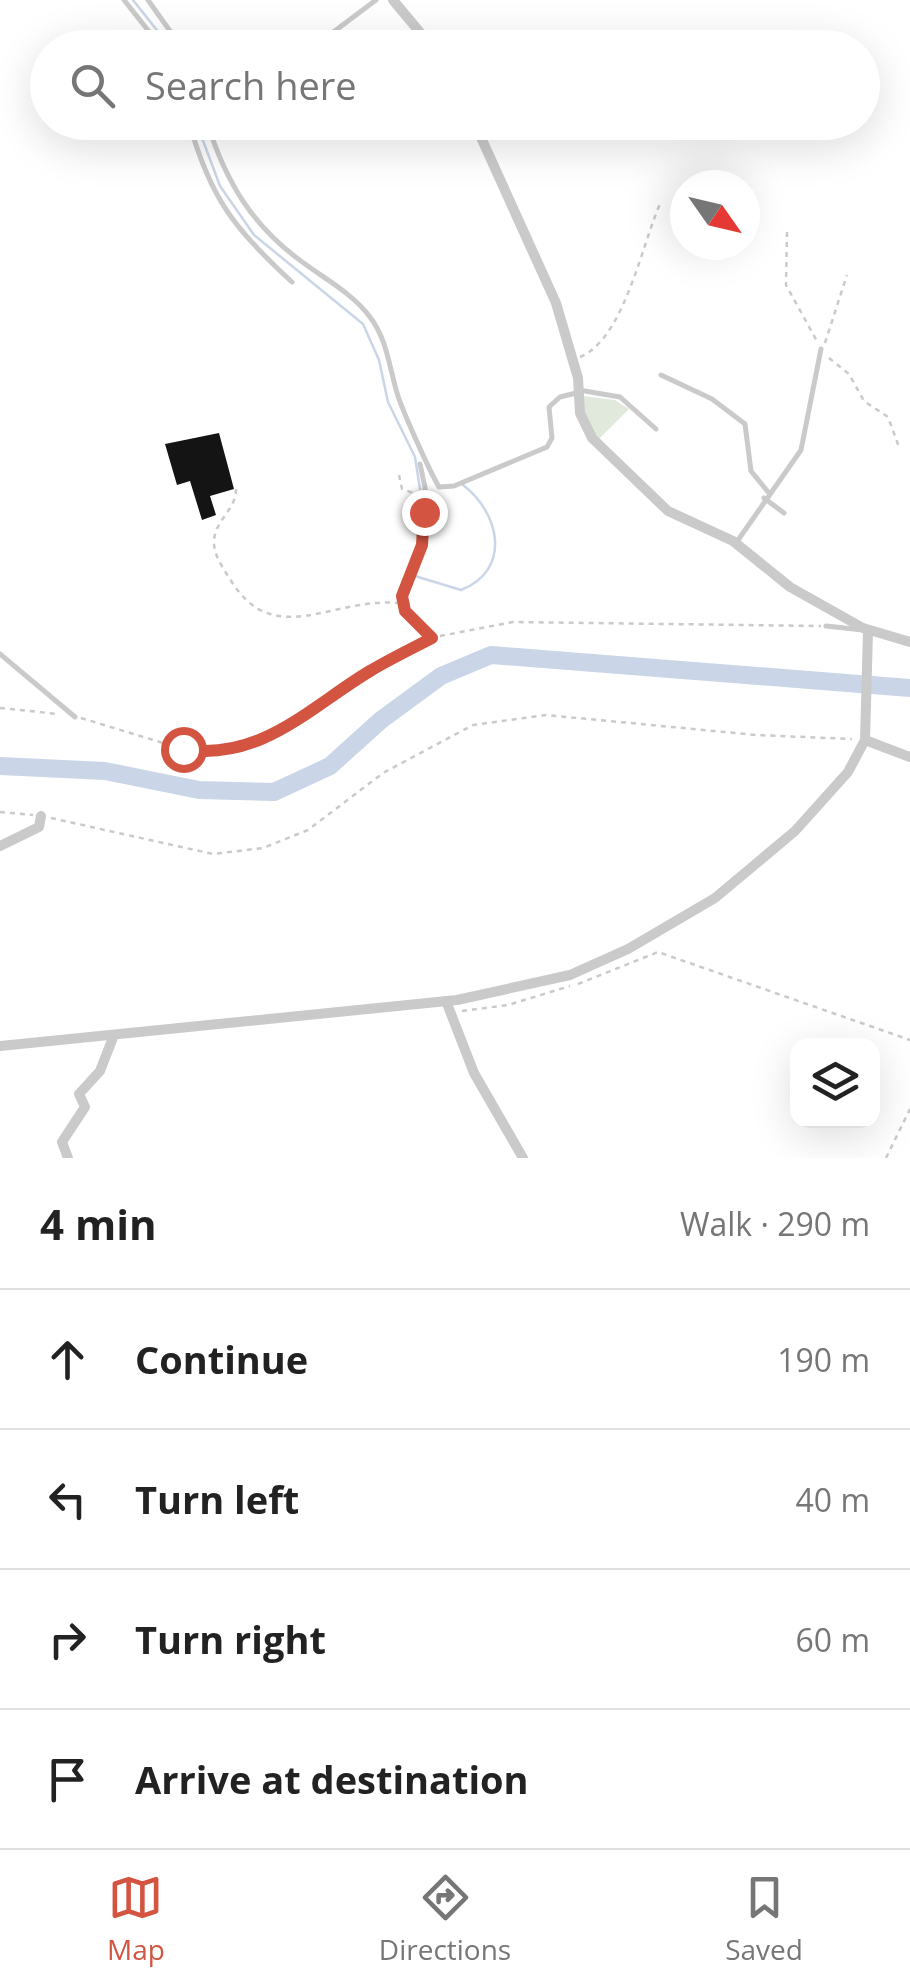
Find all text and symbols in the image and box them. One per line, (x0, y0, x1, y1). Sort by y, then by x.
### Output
search box (30, 30, 880, 140)
icon: search (65, 58, 120, 113)
text: Search here (145, 59, 357, 111)
north arrow (670, 170, 760, 260)
route end (402, 490, 448, 536)
route start (161, 727, 207, 773)
map controls (790, 1038, 880, 1128)
button: layers (790, 1038, 880, 1128)
text: 4 min (40, 1195, 157, 1252)
text: Walk · 290 m (680, 1202, 870, 1245)
icon: ahead (40, 1332, 95, 1387)
text: Continue (135, 1333, 308, 1385)
text: 190 m (777, 1338, 870, 1381)
icon: left (40, 1472, 95, 1527)
text: Turn left (135, 1473, 299, 1525)
text: 40 m (795, 1478, 870, 1521)
icon: right (40, 1612, 95, 1667)
text: Turn right (135, 1613, 326, 1665)
text: 60 m (795, 1618, 870, 1661)
icon: arrive (40, 1752, 95, 1807)
text: Arrive at destination (135, 1753, 529, 1805)
tab: Map (107, 1870, 165, 1968)
tab: Directions (379, 1870, 511, 1968)
tab: Saved (725, 1870, 803, 1968)

